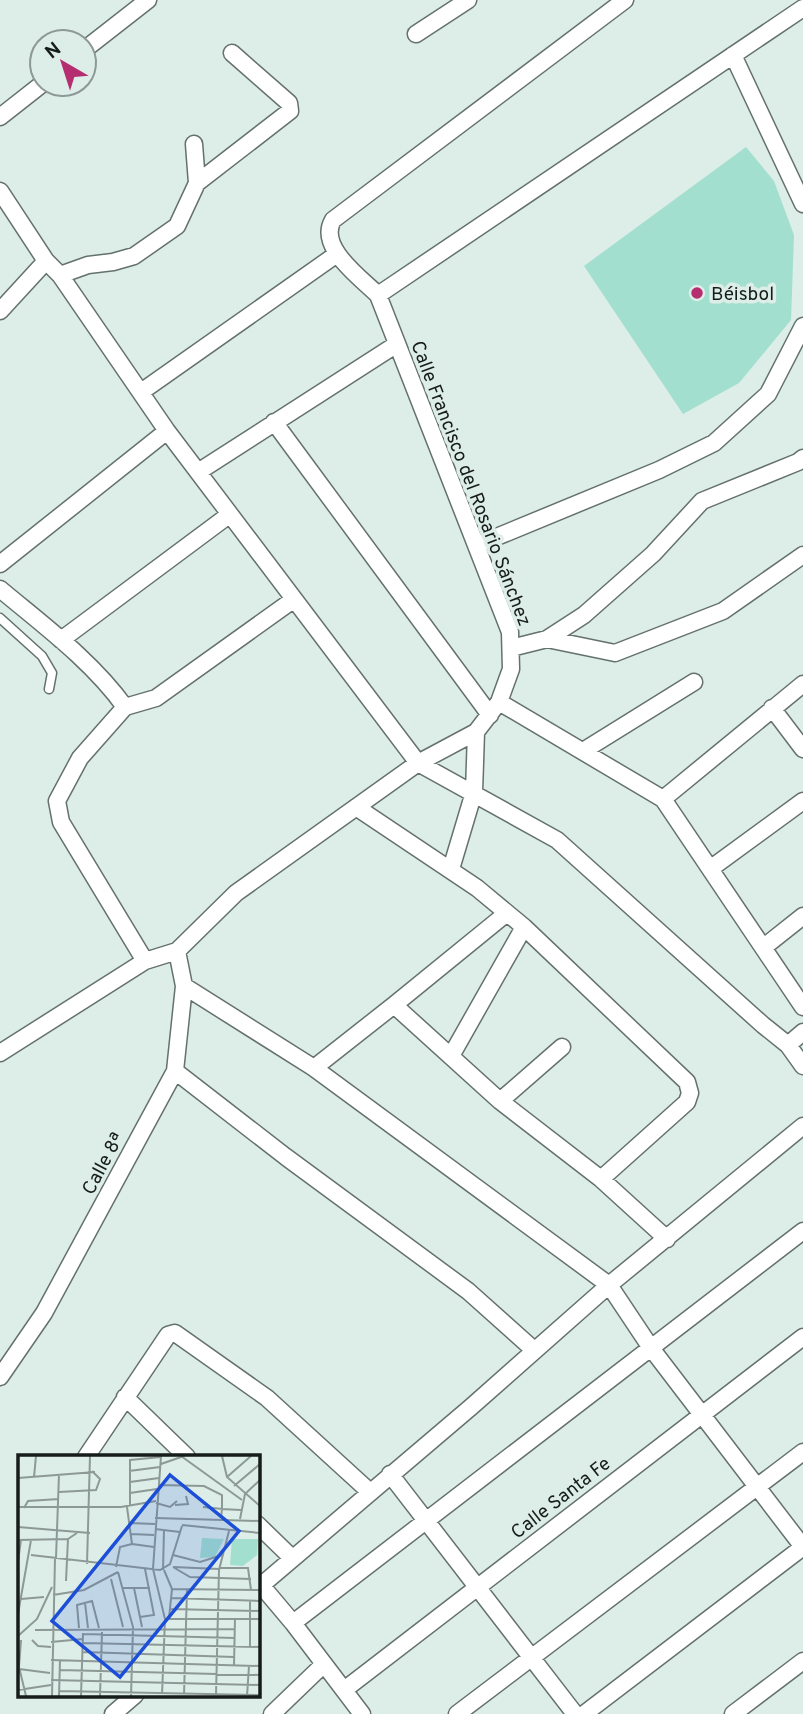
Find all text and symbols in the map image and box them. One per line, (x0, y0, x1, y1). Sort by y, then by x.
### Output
north arrow (28, 28, 98, 98)
text: N (41, 38, 66, 65)
place label: Béisbol (711, 283, 774, 307)
marker: Béisbol (689, 285, 705, 301)
street label: Calle Francisco del Rosario Sánchez (405, 338, 536, 630)
street label: Calle 8ª (77, 1129, 130, 1199)
street label: Calle Santa Fe (507, 1452, 616, 1545)
inset map (18, 1455, 259, 1696)

